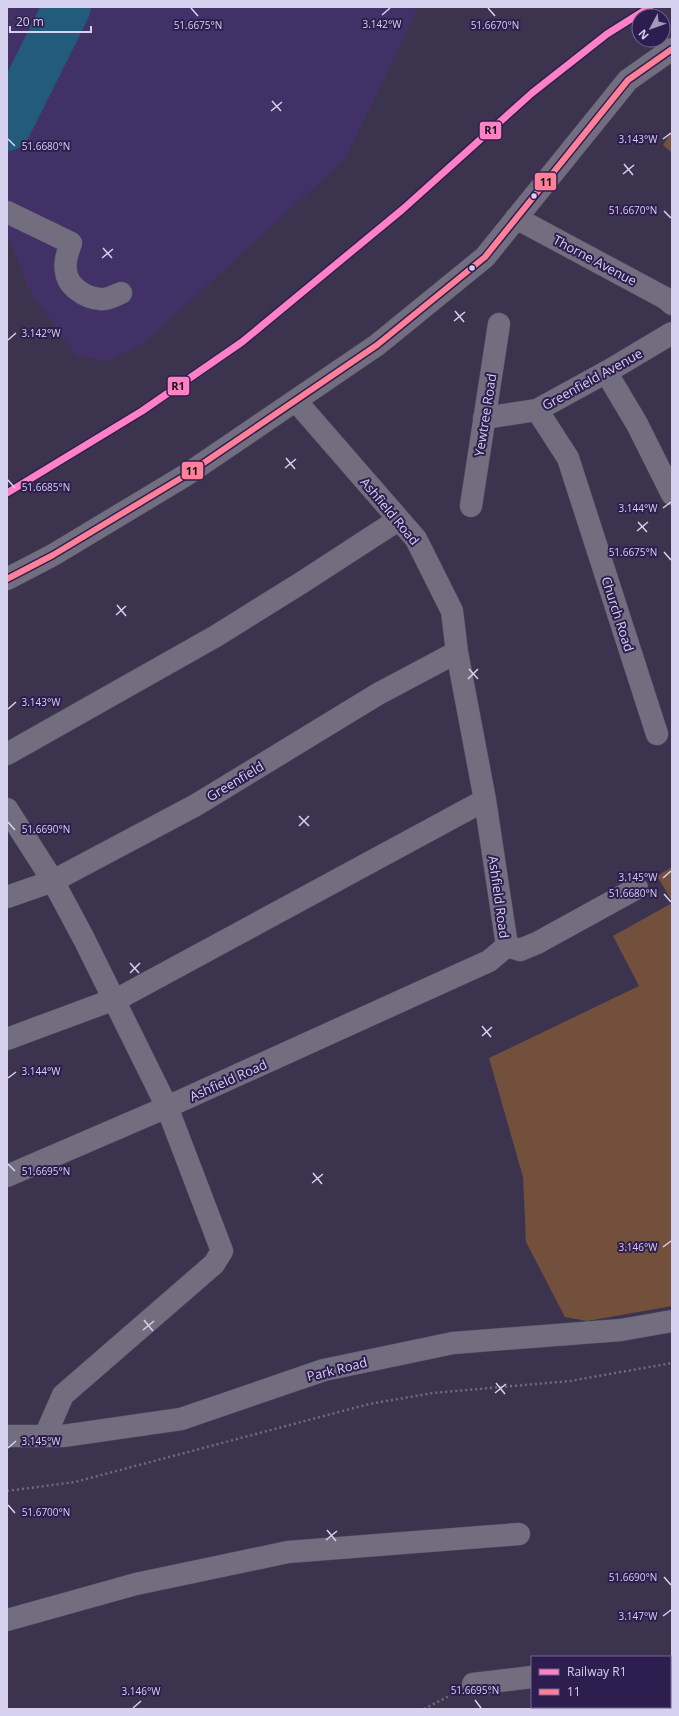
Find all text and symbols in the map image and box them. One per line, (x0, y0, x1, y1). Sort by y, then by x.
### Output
scale bar (10, 8, 91, 34)
north arrow (631, 8, 671, 48)
text: 20 m (16, 13, 44, 30)
text: 3.142°W (362, 17, 402, 31)
text: 51.6675°N (174, 18, 222, 32)
text: 51.6670°N (471, 18, 519, 32)
text: N (634, 27, 652, 43)
line badge: R1 (479, 121, 502, 140)
text: R1 (484, 122, 498, 137)
text: 3.143°W (618, 132, 658, 146)
text: 51.6680°N (22, 139, 70, 153)
line badge: 11 (534, 172, 557, 191)
text: 11 (540, 174, 552, 189)
unlabelled marker (529, 191, 539, 201)
text: 51.6670°N (609, 203, 657, 217)
street label: Thorne Avenue (550, 230, 640, 290)
unlabelled marker (467, 263, 477, 273)
text: 3.142°W (21, 326, 61, 340)
street label: Greenfield Avenue (539, 344, 645, 414)
street label: Yewtree Road (470, 372, 500, 458)
line badge: R1 (167, 376, 190, 396)
text: R1 (171, 378, 185, 393)
line badge: 11 (181, 461, 204, 480)
text: 11 (186, 463, 198, 478)
street label: Ashfield Road (356, 473, 424, 549)
text: 51.6685°N (22, 480, 70, 494)
text: 3.144°W (618, 501, 658, 515)
text: 51.6675°N (609, 545, 657, 559)
street label: Church Road (597, 574, 639, 654)
text: 3.143°W (21, 695, 61, 709)
street label: Greenfield (203, 757, 267, 805)
text: 51.6690°N (22, 822, 70, 836)
street label: Ashfield Road (484, 855, 514, 939)
text: 3.145°W (618, 870, 658, 884)
text: 51.6680°N (609, 886, 657, 900)
street label: Ashfield Road (186, 1055, 270, 1105)
text: 3.144°W (21, 1064, 61, 1078)
text: 51.6695°N (22, 1164, 70, 1178)
text: 3.146°W (618, 1240, 658, 1254)
street label: Park Road (305, 1353, 369, 1385)
text: 3.145°W (21, 1434, 61, 1448)
text: 51.6700°N (22, 1505, 70, 1519)
text: 51.6690°N (609, 1570, 657, 1584)
text: 3.147°W (618, 1609, 658, 1623)
legend (531, 1656, 671, 1708)
text: Railway R1 (567, 1663, 627, 1680)
text: 51.6695°N (451, 1683, 499, 1697)
text: 11 (567, 1683, 581, 1700)
text: 3.146°W (121, 1684, 161, 1698)

